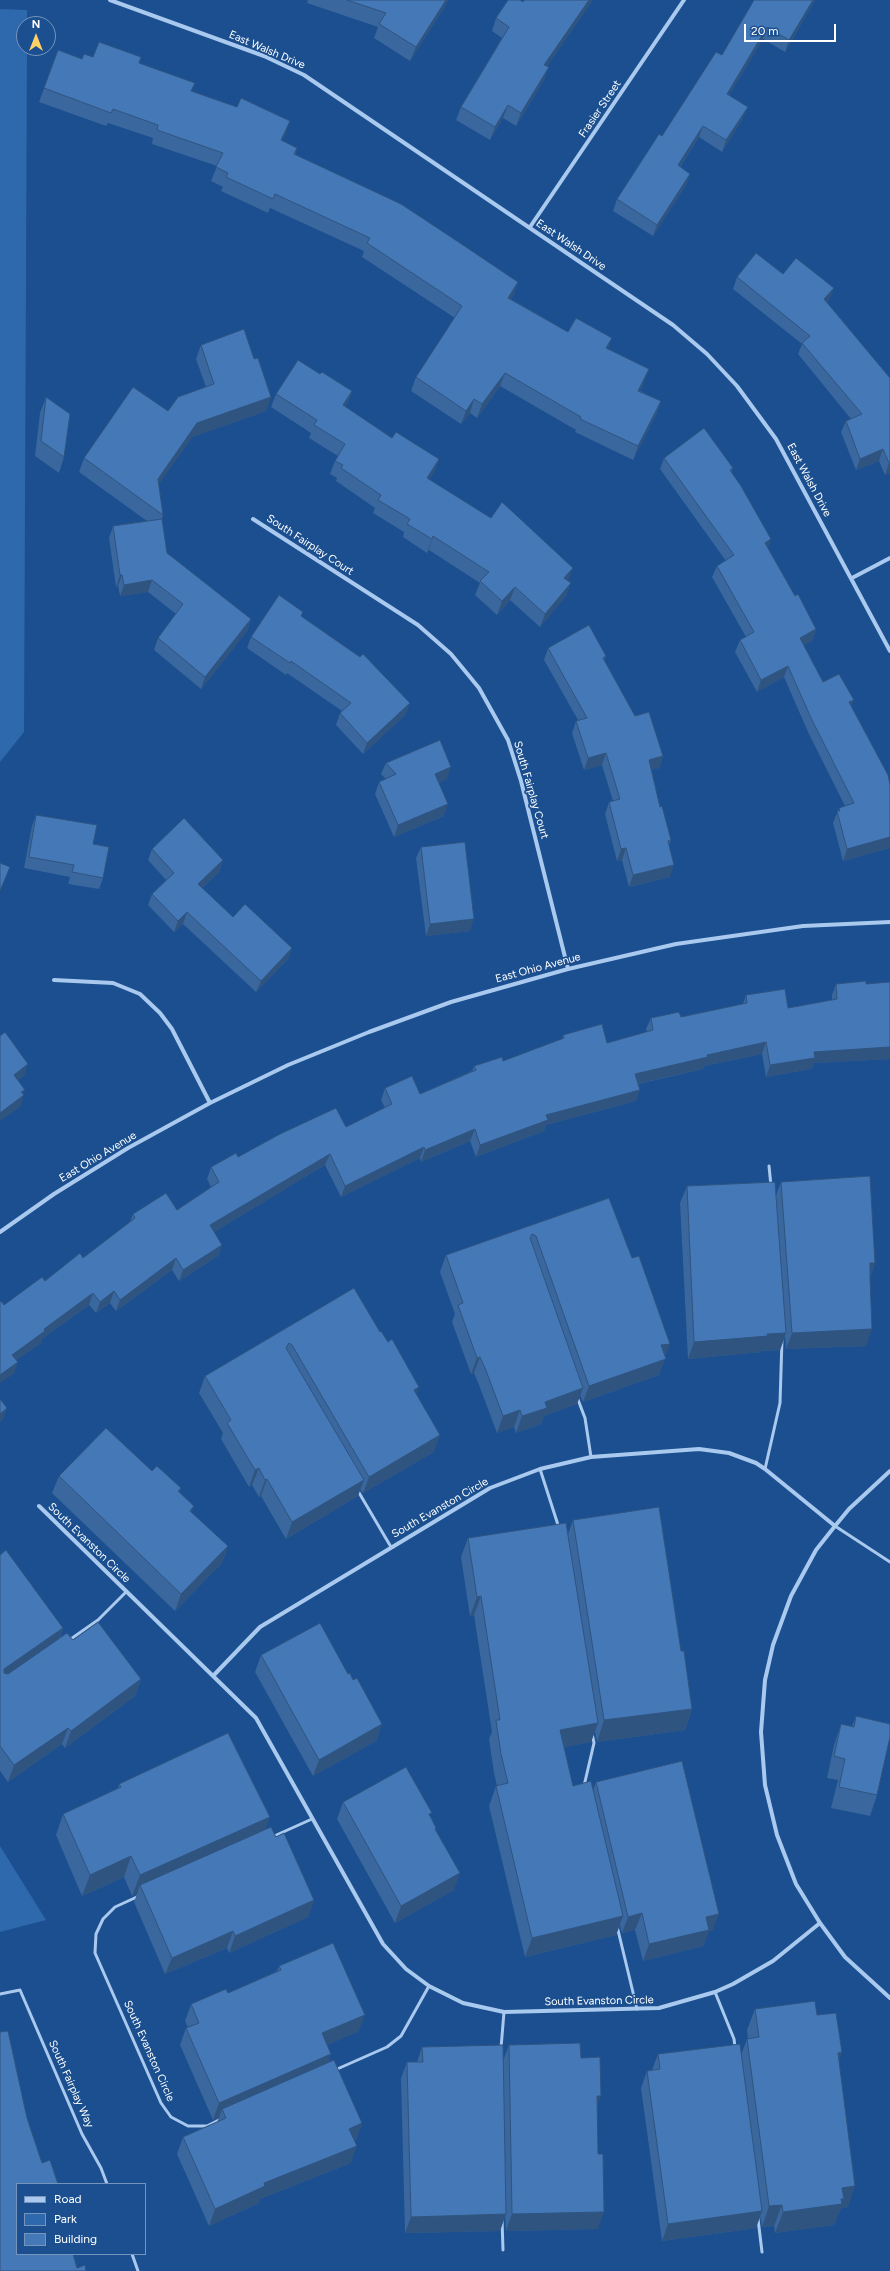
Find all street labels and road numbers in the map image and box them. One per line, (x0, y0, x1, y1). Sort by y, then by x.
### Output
street label: East Walsh Drive (227, 28, 307, 72)
street label: Frasier Street (576, 78, 624, 140)
street label: East Walsh Drive (533, 217, 609, 273)
street label: East Walsh Drive (784, 441, 834, 519)
street label: South Fairplay Court (264, 512, 356, 578)
street label: South Fairplay Court (511, 739, 551, 841)
street label: East Ohio Avenue (494, 950, 582, 986)
street label: East Ohio Avenue (57, 1129, 139, 1185)
street label: South Evanston Circle (389, 1475, 491, 1541)
street label: South Evanston Circle (45, 1500, 133, 1586)
street label: South Evanston Circle (544, 1993, 654, 2009)
street label: South Evanston Circle (121, 1998, 177, 2104)
street label: South Fairplay Way (46, 2038, 96, 2130)

